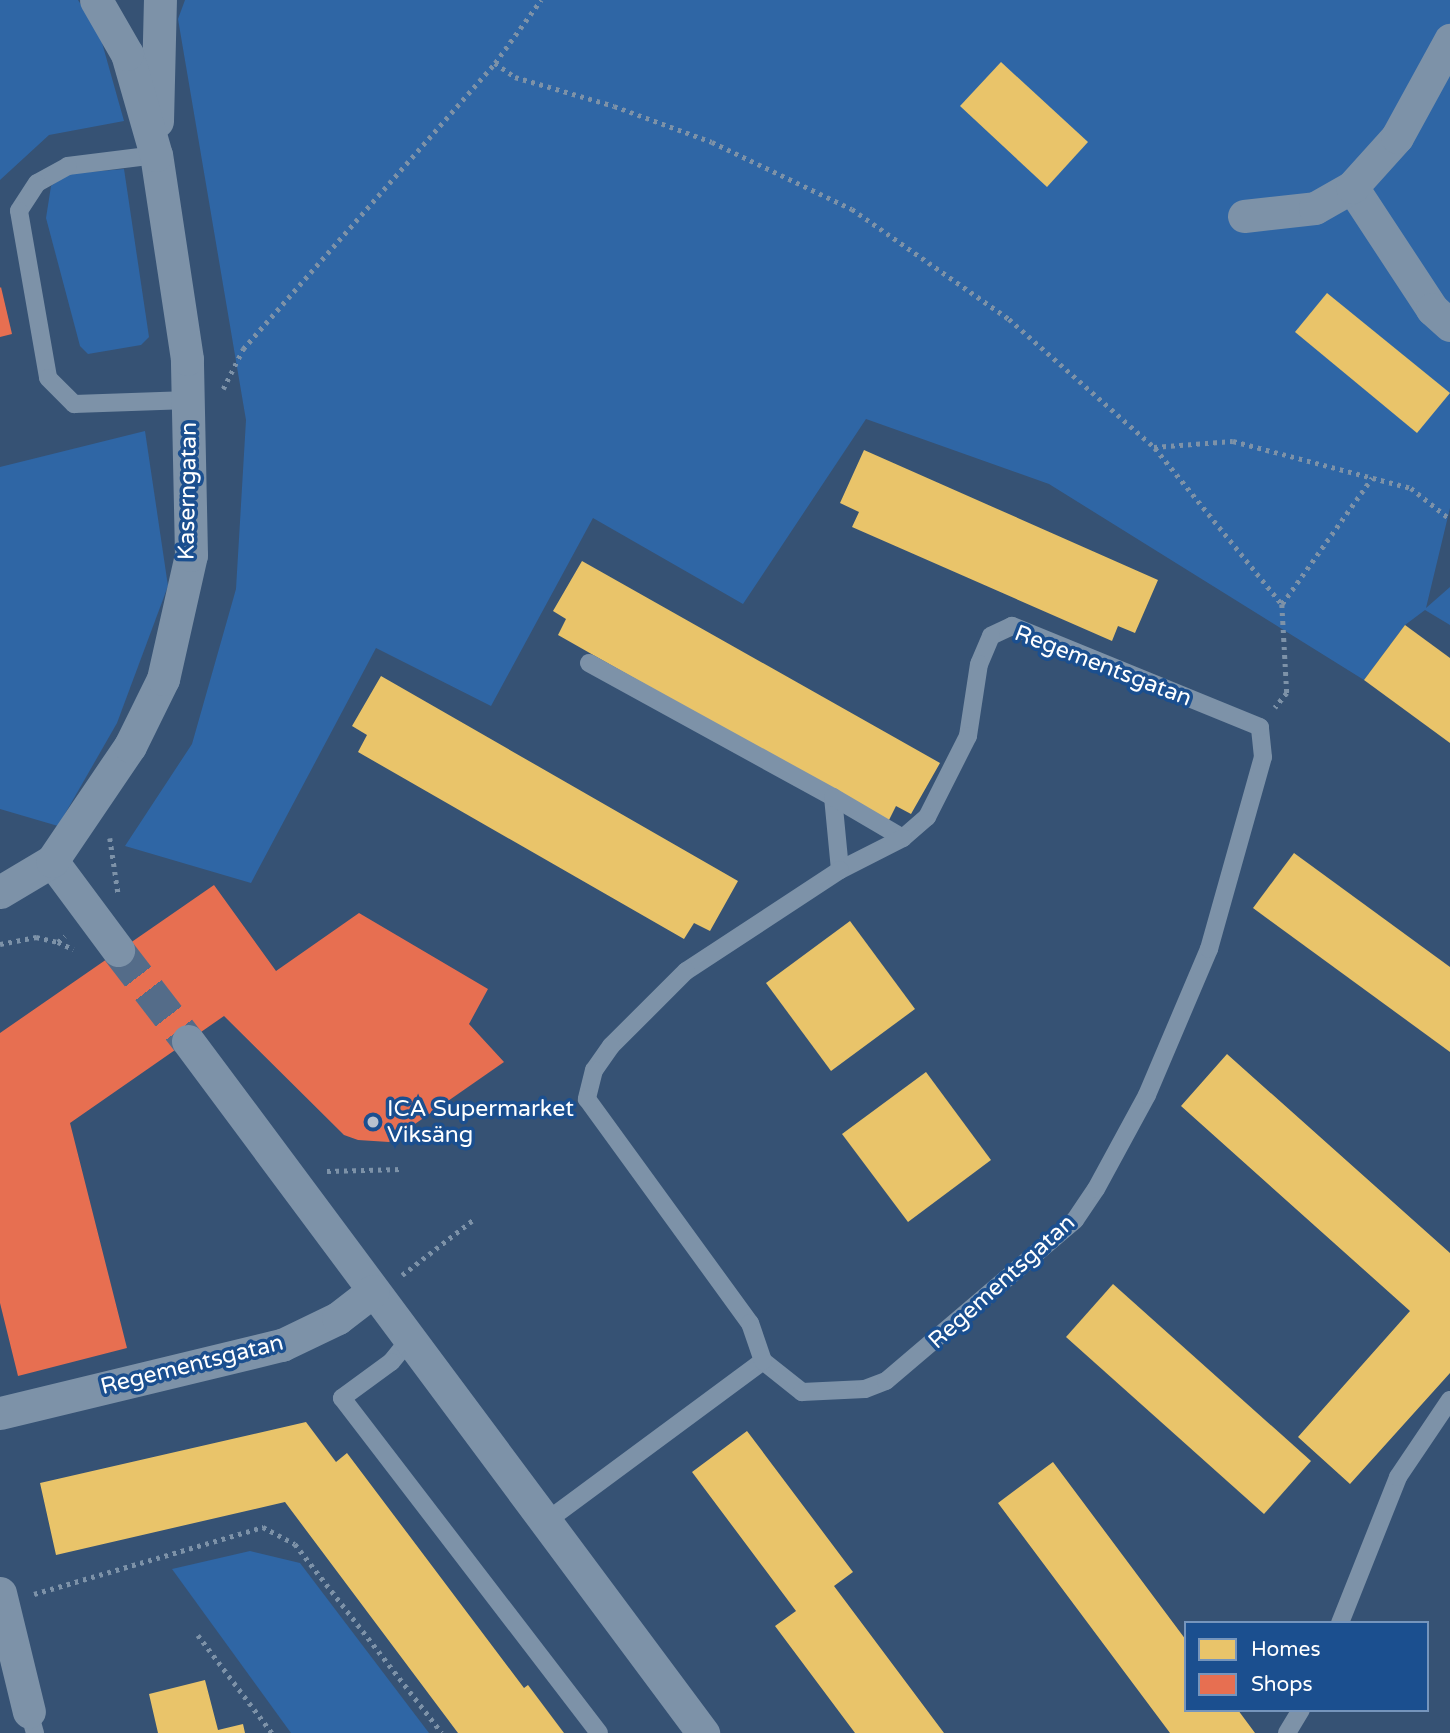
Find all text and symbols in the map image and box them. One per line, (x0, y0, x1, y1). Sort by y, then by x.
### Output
street label: Kaserngatan (173, 422, 203, 560)
street label: Regementsgatan (1011, 620, 1195, 712)
place label: ICA Supermarket Viksäng (387, 1095, 574, 1149)
marker: ICA Supermarket Viksäng (365, 1114, 381, 1130)
street label: Regementsgatan (923, 1209, 1081, 1355)
street label: Regementsgatan (98, 1329, 286, 1401)
legend (1184, 1621, 1429, 1712)
text: Homes (1251, 1637, 1321, 1662)
text: Shops (1251, 1672, 1313, 1697)

